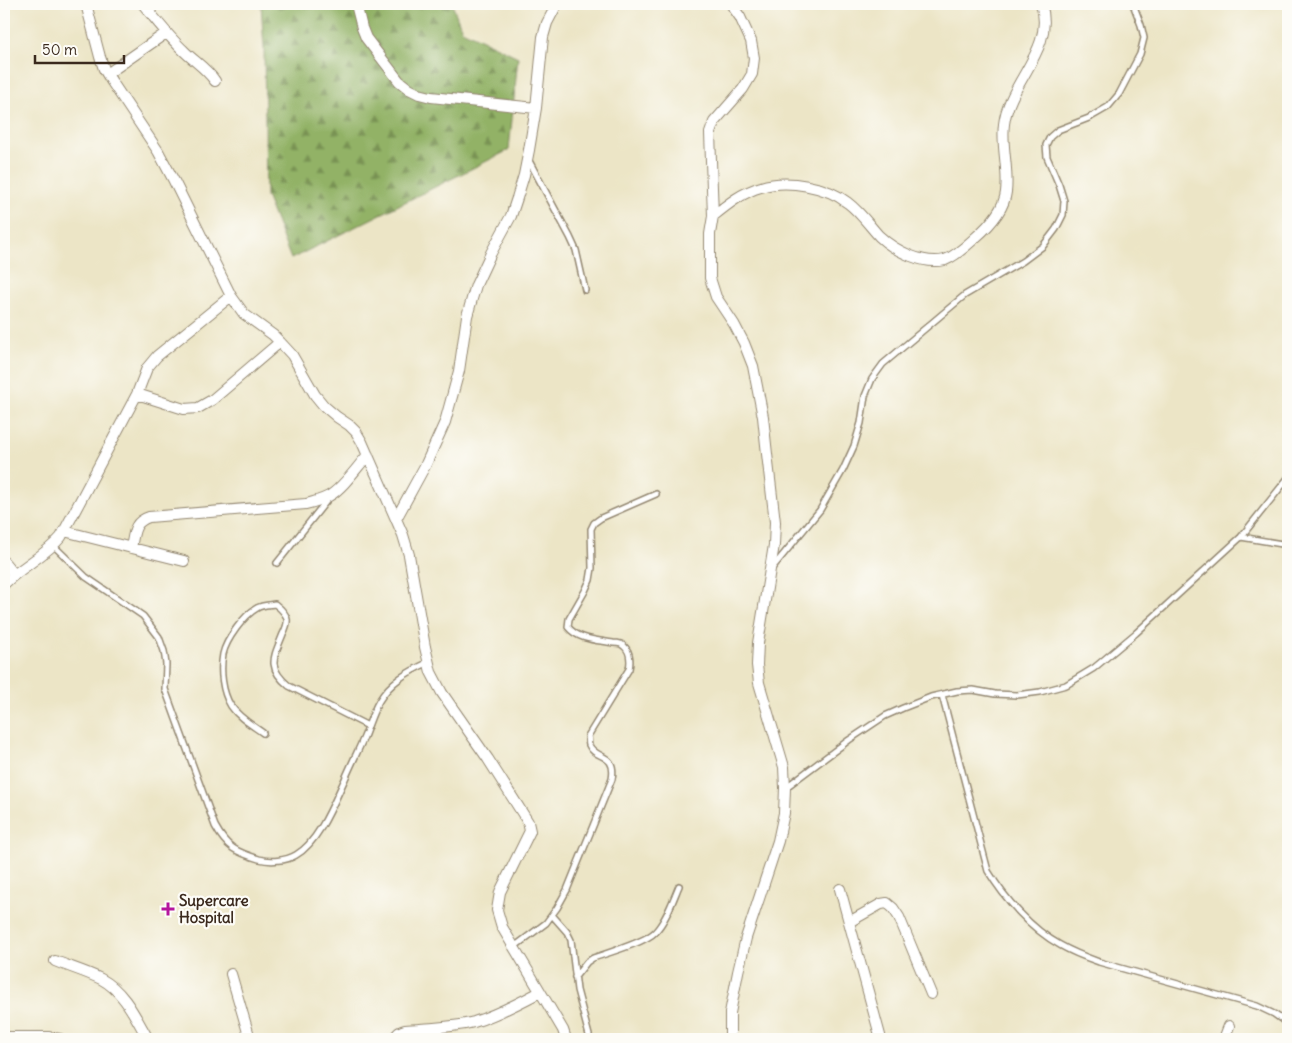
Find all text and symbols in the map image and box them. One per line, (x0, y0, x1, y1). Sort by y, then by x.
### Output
scale bar (35, 32, 124, 64)
text: 50 m (42, 40, 77, 59)
place label: Supercare Hospital (179, 891, 249, 928)
marker: Supercare Hospital (161, 902, 175, 916)

